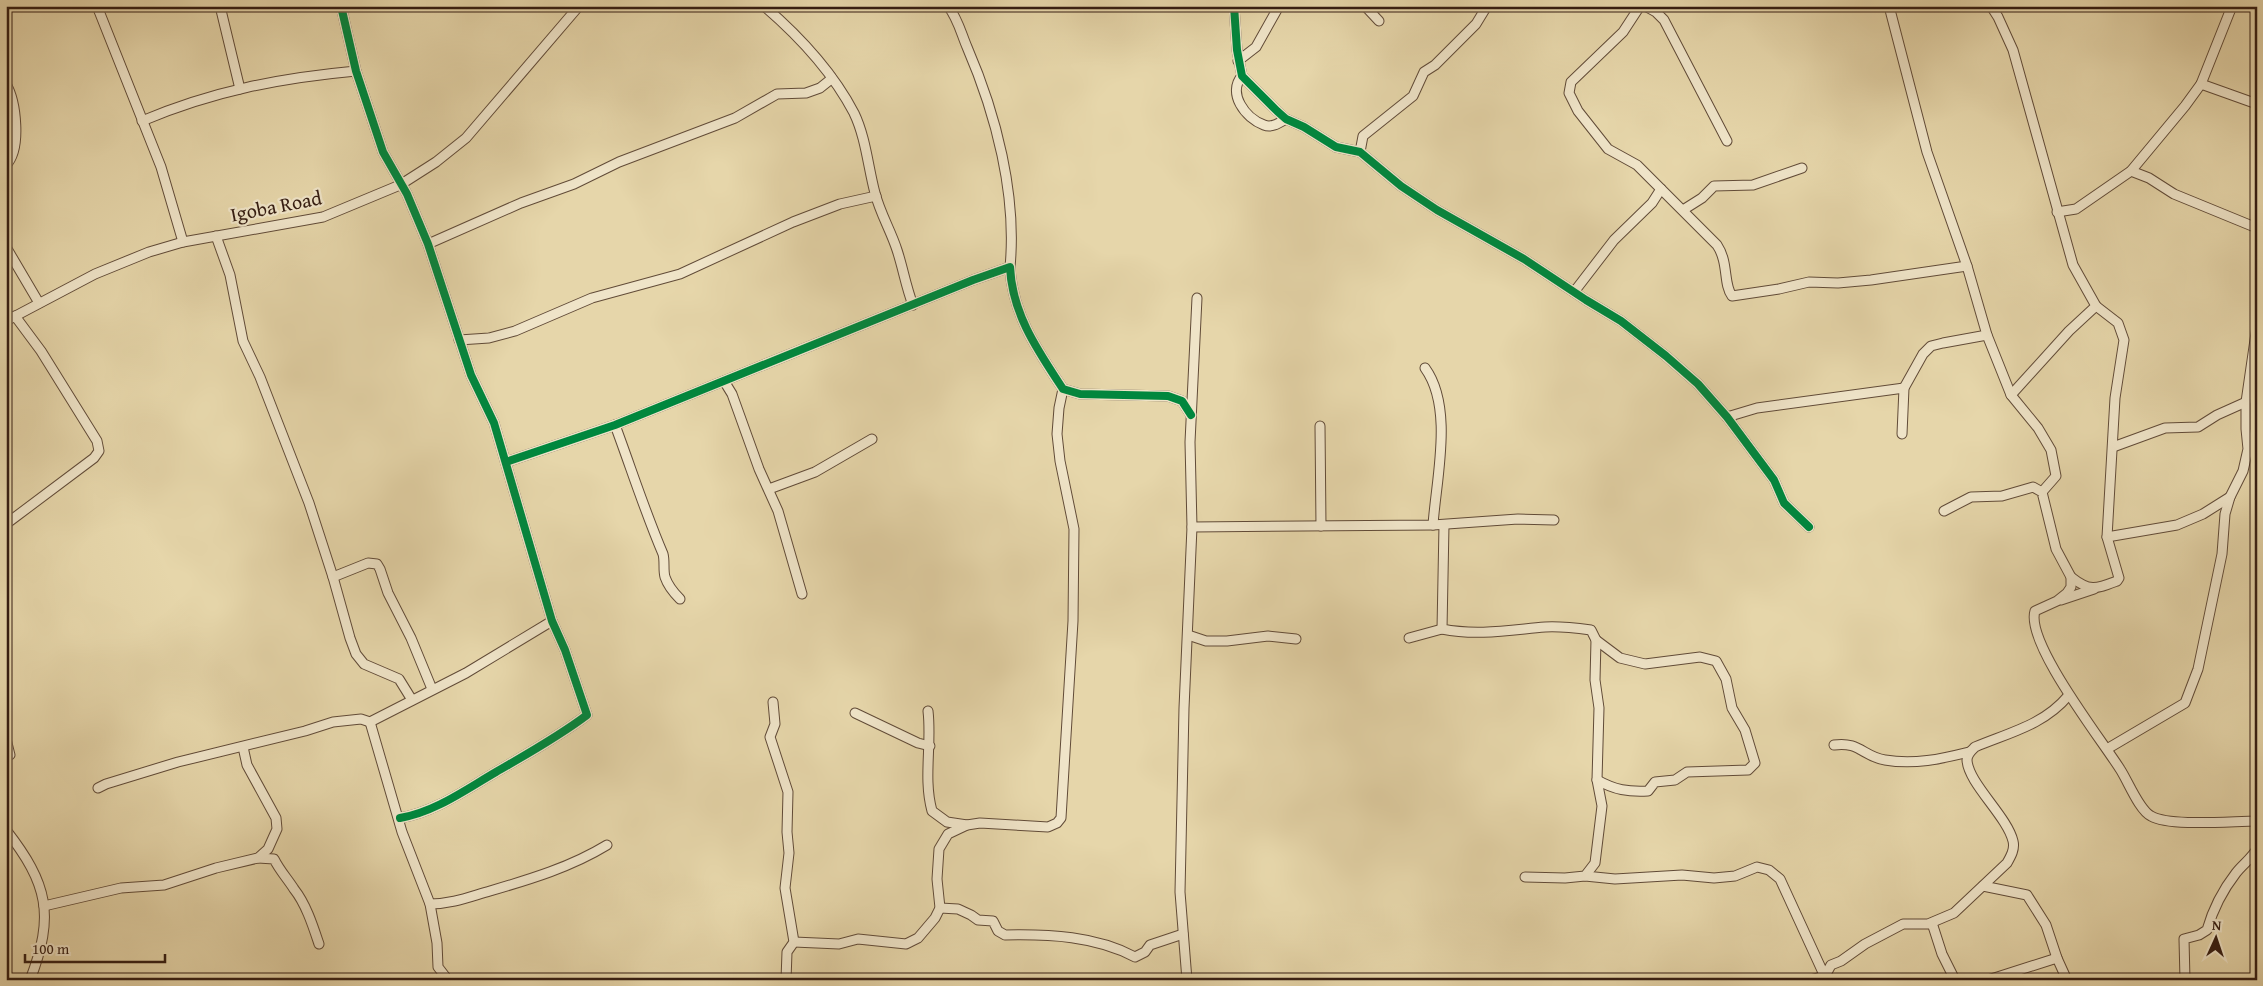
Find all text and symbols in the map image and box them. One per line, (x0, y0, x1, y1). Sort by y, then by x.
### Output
street label: Igoba Road (228, 182, 324, 229)
north arrow (2190, 914, 2240, 964)
text: N (2211, 915, 2223, 935)
scale bar (25, 931, 165, 963)
text: 100 m (32, 938, 70, 959)

